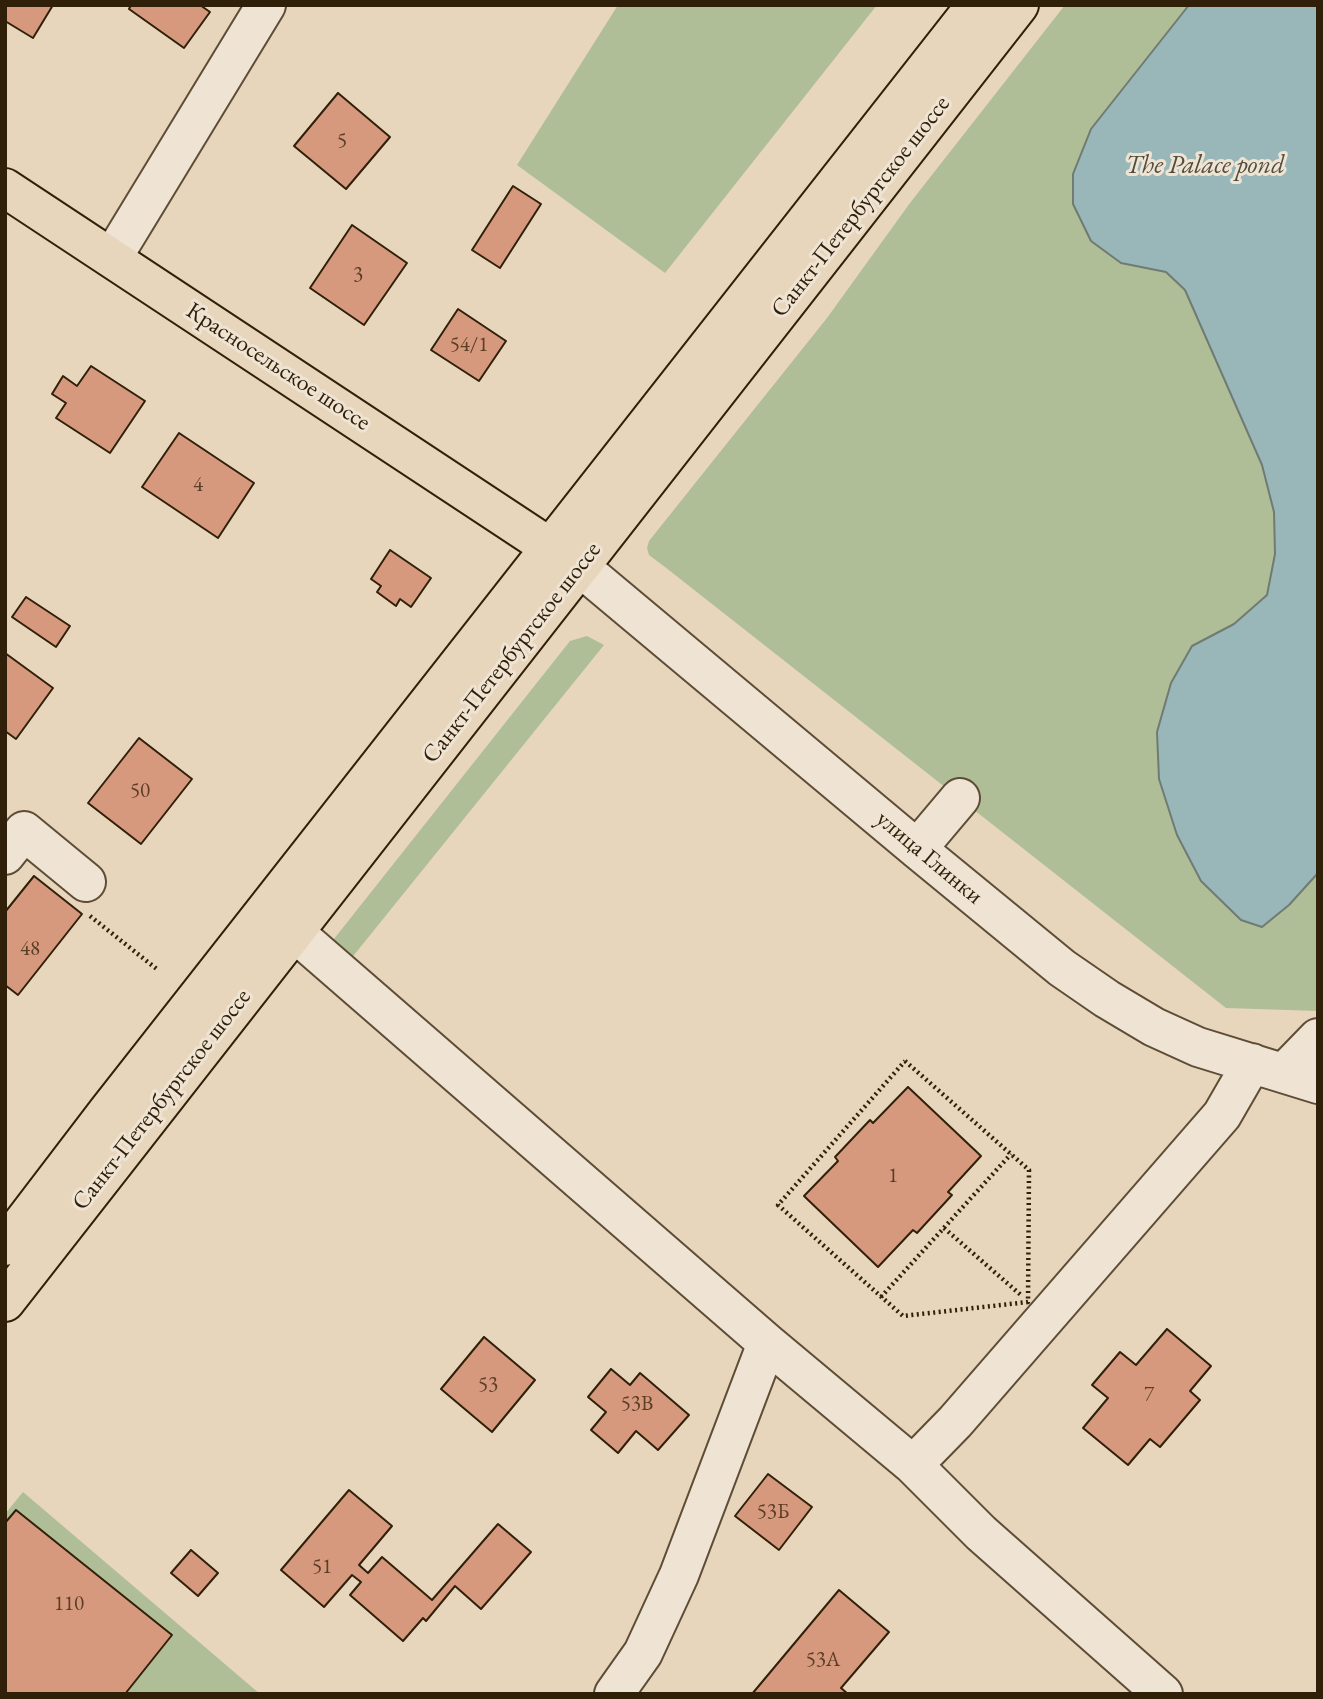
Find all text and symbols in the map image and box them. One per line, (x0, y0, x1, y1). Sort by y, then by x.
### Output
street label: Санкт-Петербургское шоссе (766, 91, 956, 323)
house number: 5 (337, 128, 347, 154)
water label: The Palace pond (1125, 150, 1285, 182)
house number: 3 (353, 262, 363, 288)
street label: Красносельское шоссе (180, 297, 376, 437)
house number: 54/1 (450, 332, 488, 358)
house number: 4 (193, 472, 203, 498)
street label: Санкт-Петербургское шоссе (417, 537, 607, 769)
house number: 50 (130, 778, 150, 804)
street label: улица Глинки (870, 805, 988, 911)
house number: 48 (20, 936, 40, 962)
street label: Санкт-Петербургское шоссе (67, 984, 257, 1216)
house number: 1 (888, 1163, 898, 1189)
house number: 53 (478, 1372, 498, 1398)
house number: 7 (1144, 1382, 1154, 1408)
house number: 53В (621, 1391, 653, 1417)
house number: 53Б (757, 1499, 789, 1525)
house number: 51 (312, 1554, 332, 1580)
house number: 110 (54, 1591, 84, 1617)
house number: 53А (806, 1647, 840, 1673)

